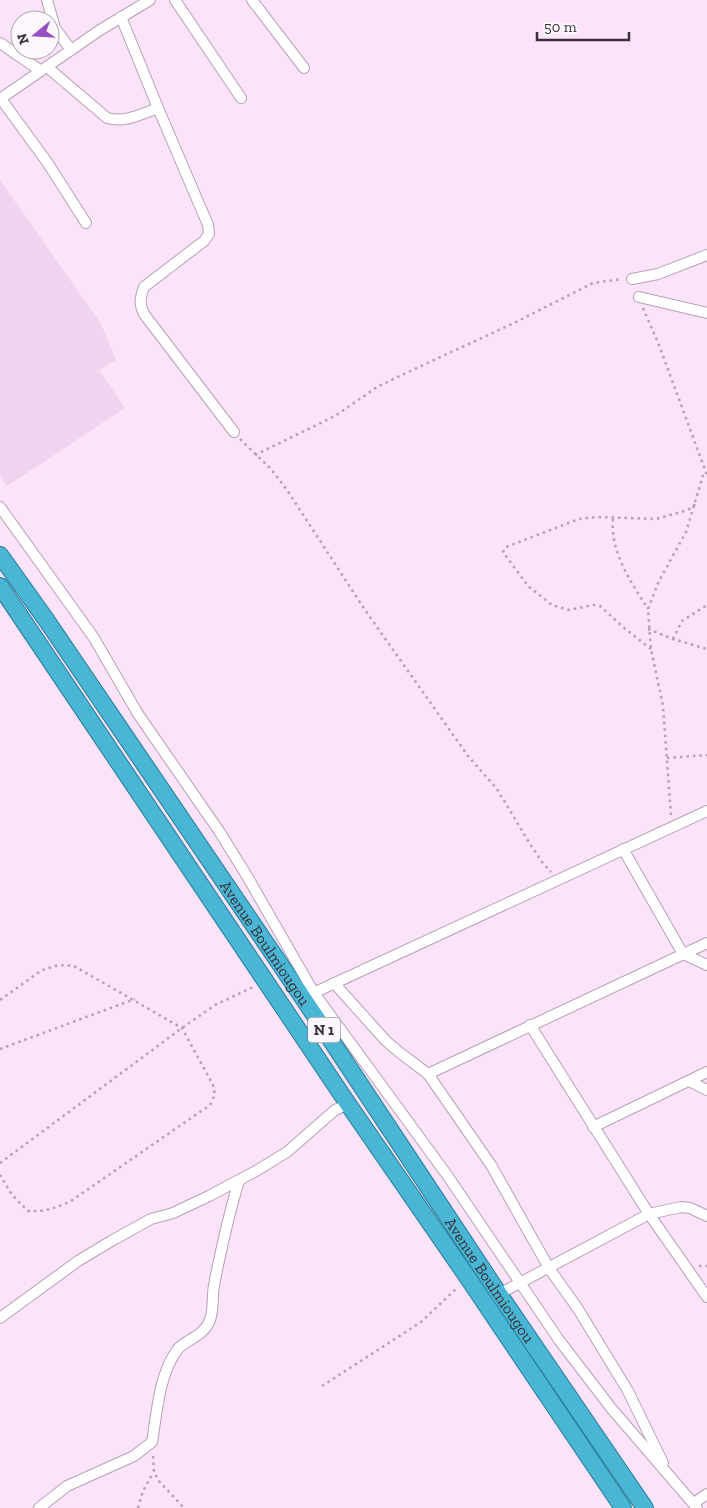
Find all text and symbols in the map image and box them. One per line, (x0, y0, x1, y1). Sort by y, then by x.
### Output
north arrow (10, 10, 60, 60)
scale bar (537, 10, 630, 42)
text: 50 m (544, 18, 577, 36)
text: N (13, 31, 33, 47)
street label: Avenue Boulmiougou (216, 877, 314, 1009)
road number: N 1 (308, 1018, 340, 1042)
street label: Avenue Boulmiougou (441, 1214, 538, 1347)

